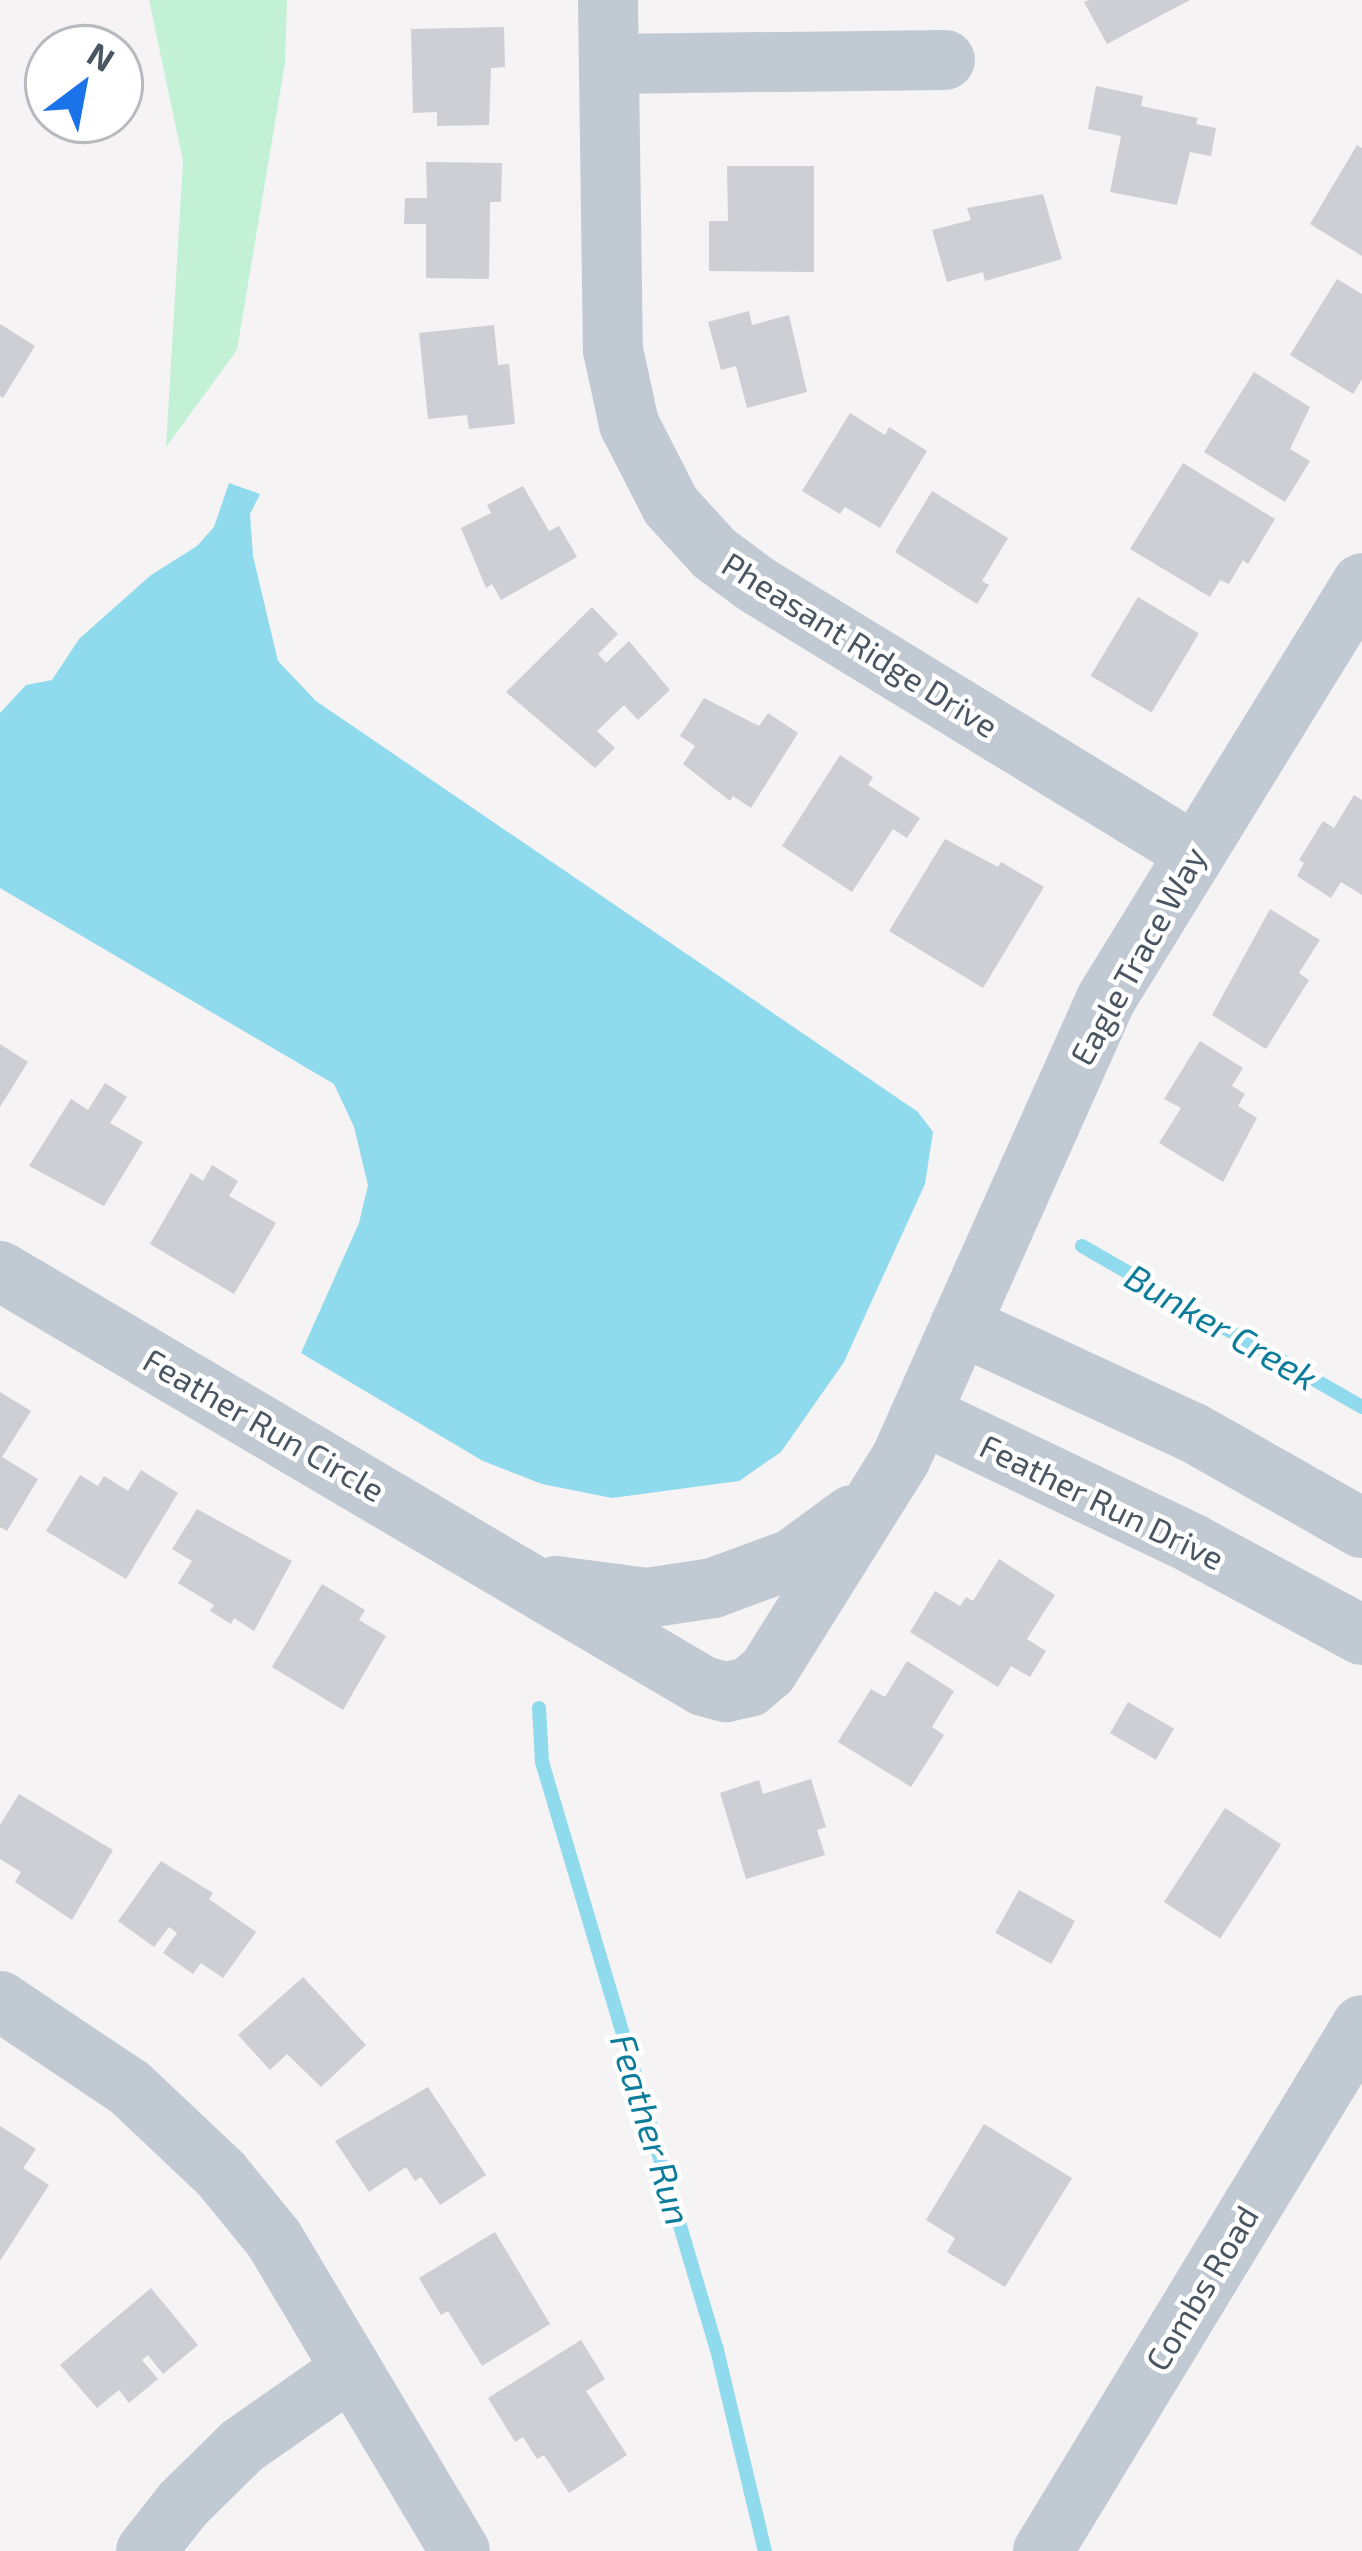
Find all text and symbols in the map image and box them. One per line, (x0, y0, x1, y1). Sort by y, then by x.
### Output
north arrow (24, 24, 144, 144)
text: N (81, 33, 122, 79)
street label: Pheasant Ridge Drive (715, 544, 1005, 746)
street label: Eagle Trace Way (1061, 839, 1215, 1073)
water label: Bunker Creek (1118, 1253, 1326, 1399)
street label: Feather Run Circle (136, 1340, 392, 1510)
street label: Feather Run Drive (973, 1426, 1231, 1578)
water label: Feather Run (602, 2028, 702, 2230)
street label: Combs Road (1137, 2198, 1267, 2378)

